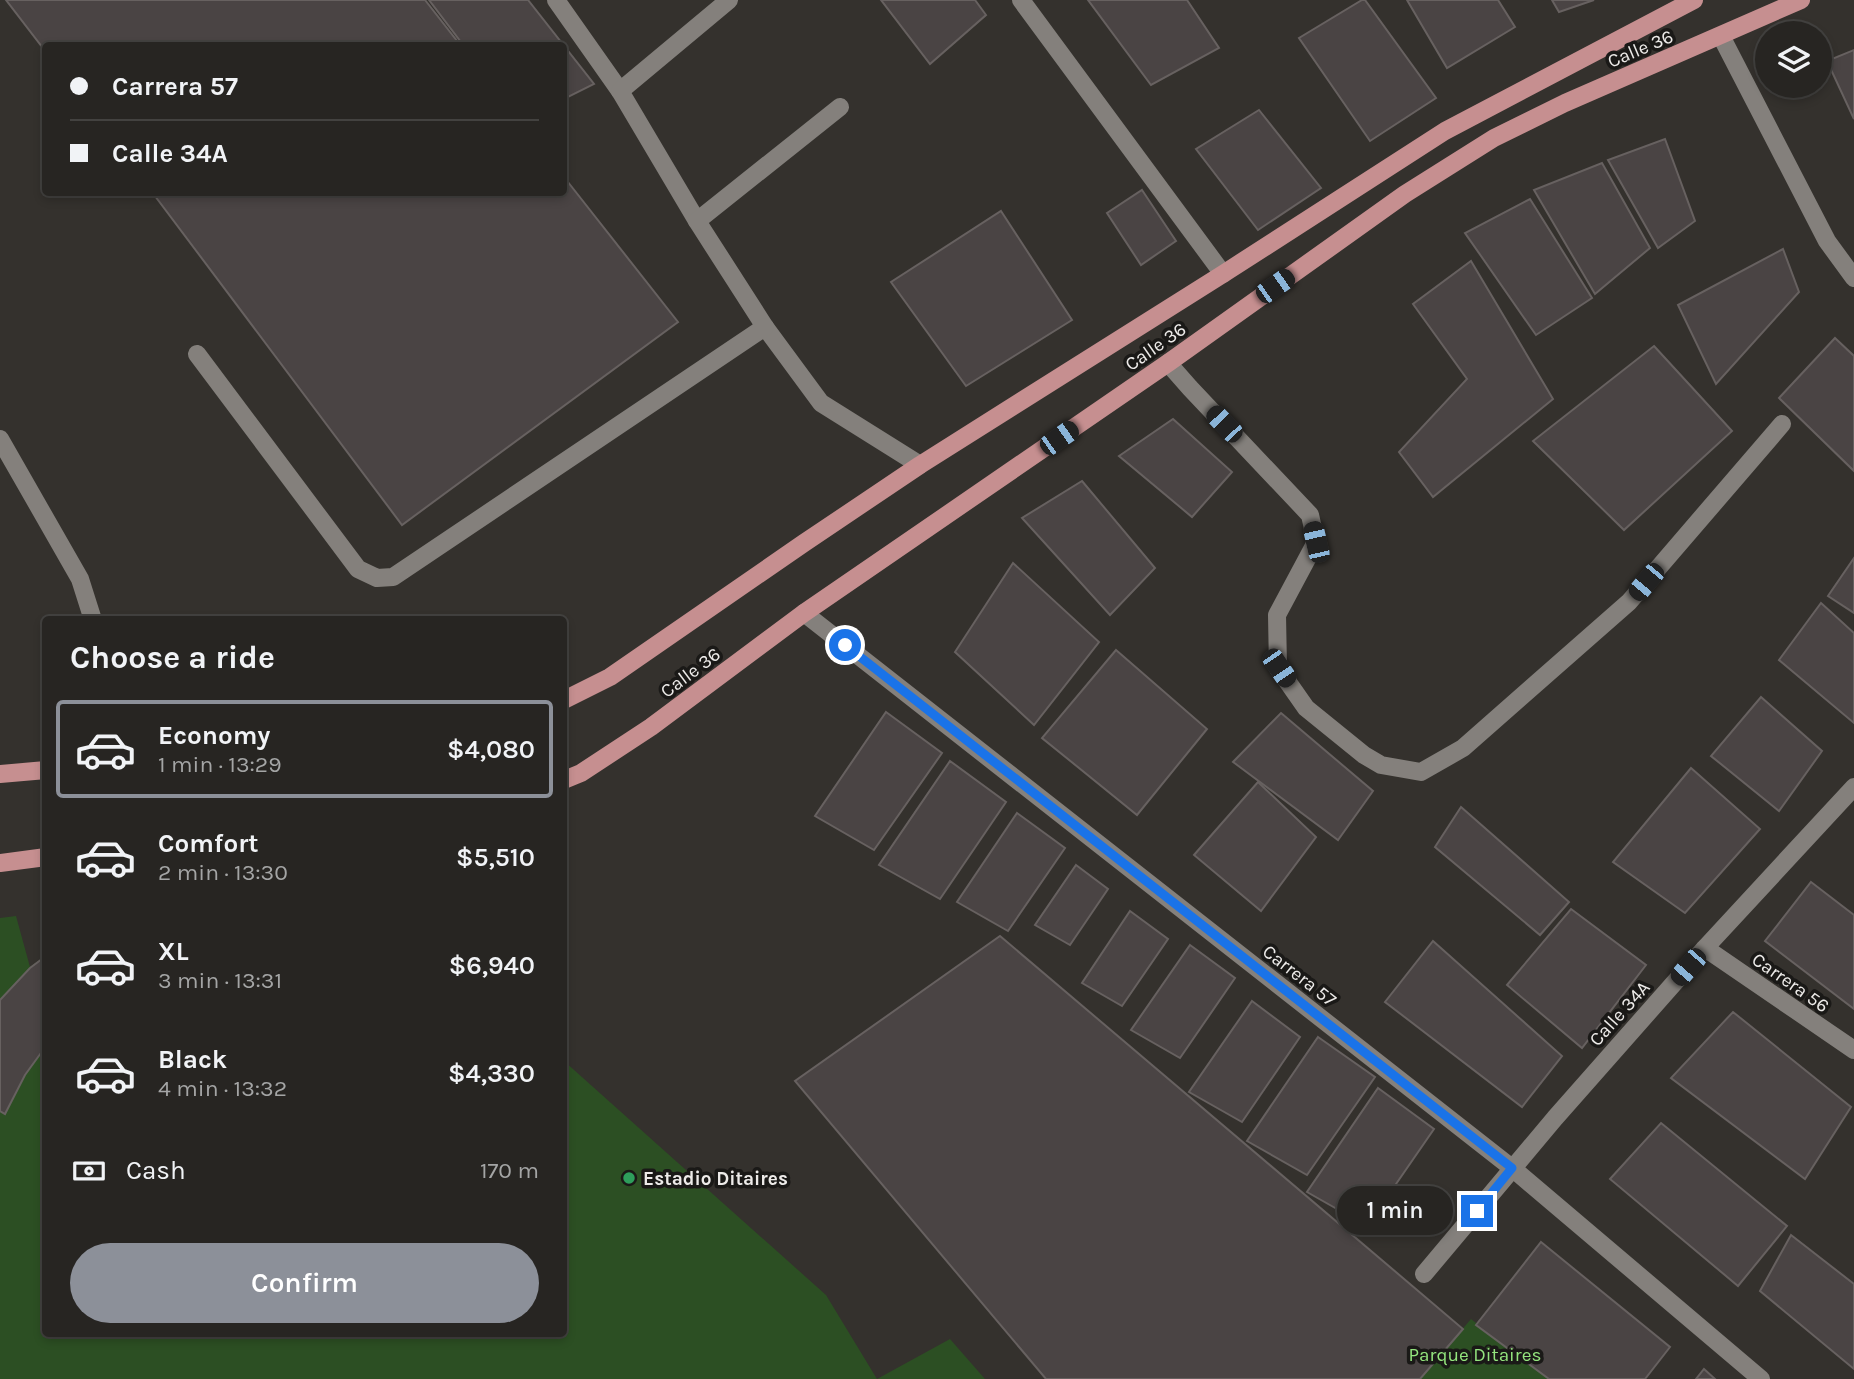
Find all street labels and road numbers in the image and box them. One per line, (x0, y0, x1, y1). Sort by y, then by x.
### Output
street label: Calle 36 (1604, 25, 1677, 73)
street label: Calle 36 (1121, 318, 1190, 376)
street label: Calle 36 (656, 643, 725, 702)
street label: Carrera 57 (1258, 940, 1341, 1011)
street label: Carrera 56 (1748, 948, 1833, 1017)
street label: Calle 34A (1585, 977, 1655, 1051)

